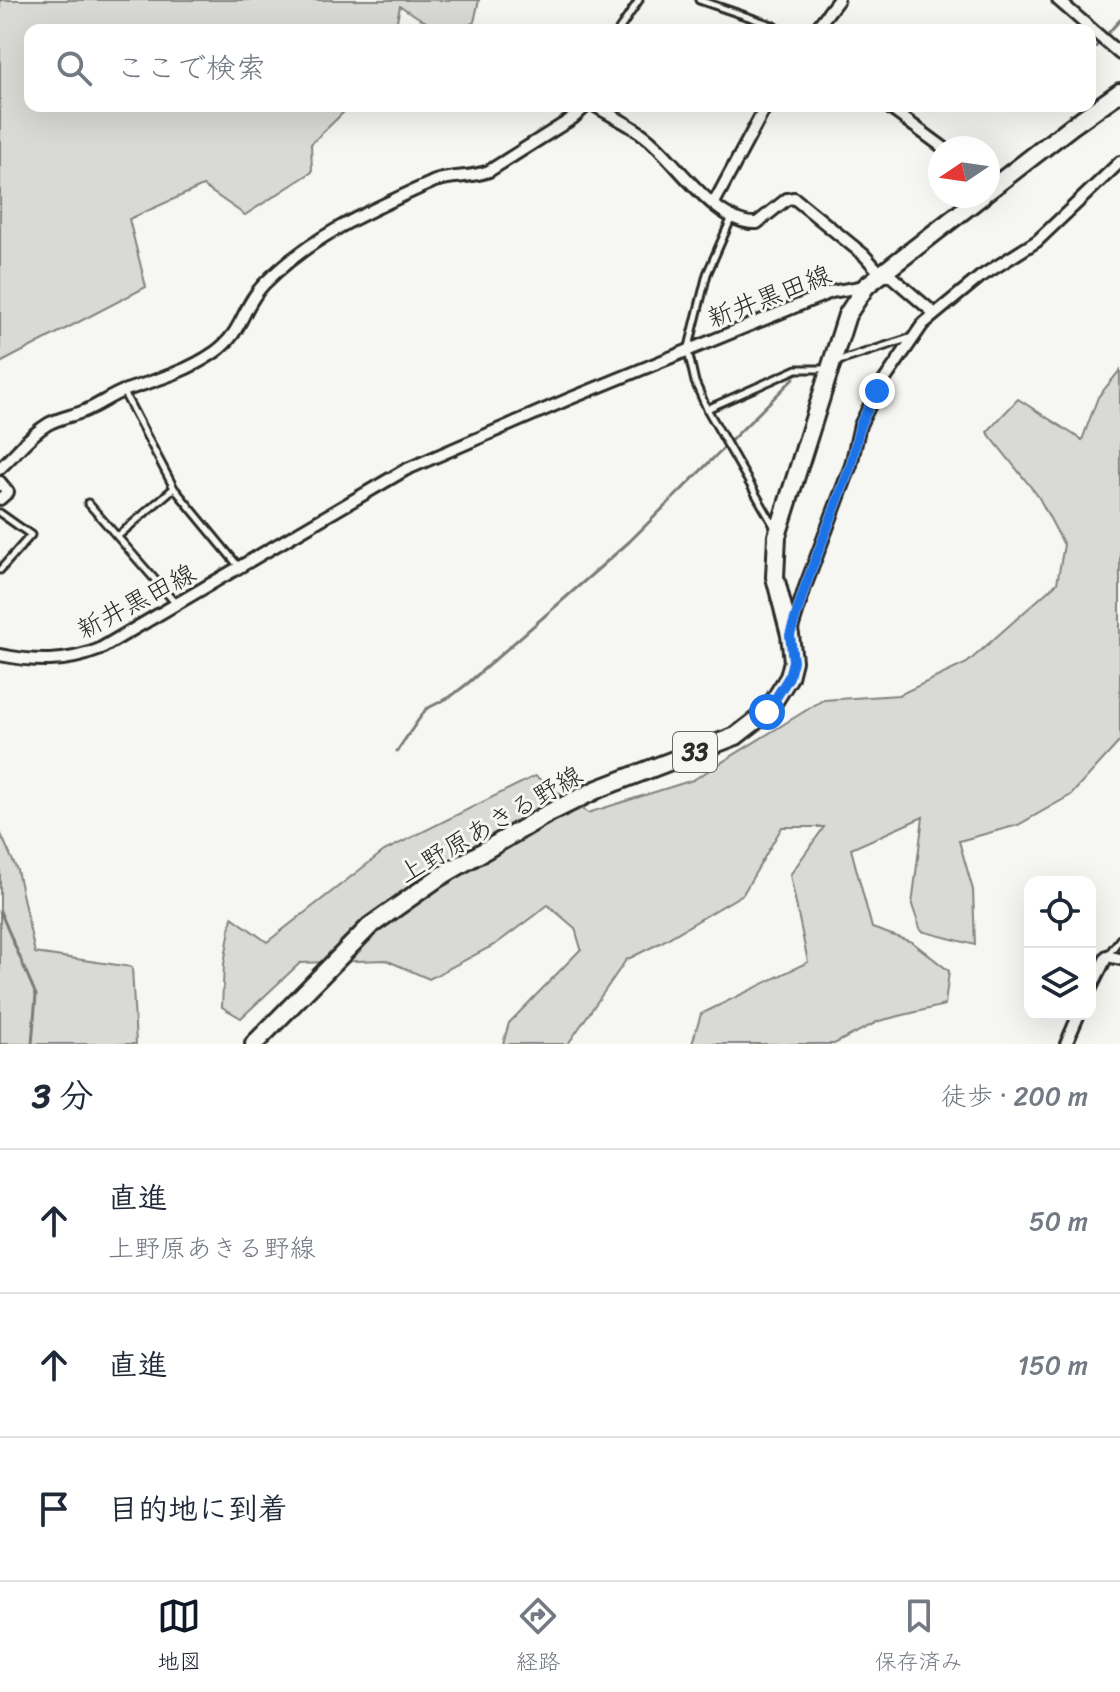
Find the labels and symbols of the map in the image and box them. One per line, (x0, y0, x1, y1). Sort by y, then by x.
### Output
north arrow (928, 136, 1000, 208)
street label: 新井黒田線 (700, 251, 838, 341)
route end (859, 373, 895, 409)
street label: 新井黒田線 (68, 550, 204, 652)
route start (749, 694, 785, 730)
road number: 33 (673, 732, 717, 772)
street label: 上野原あきる野線 (389, 752, 591, 896)

